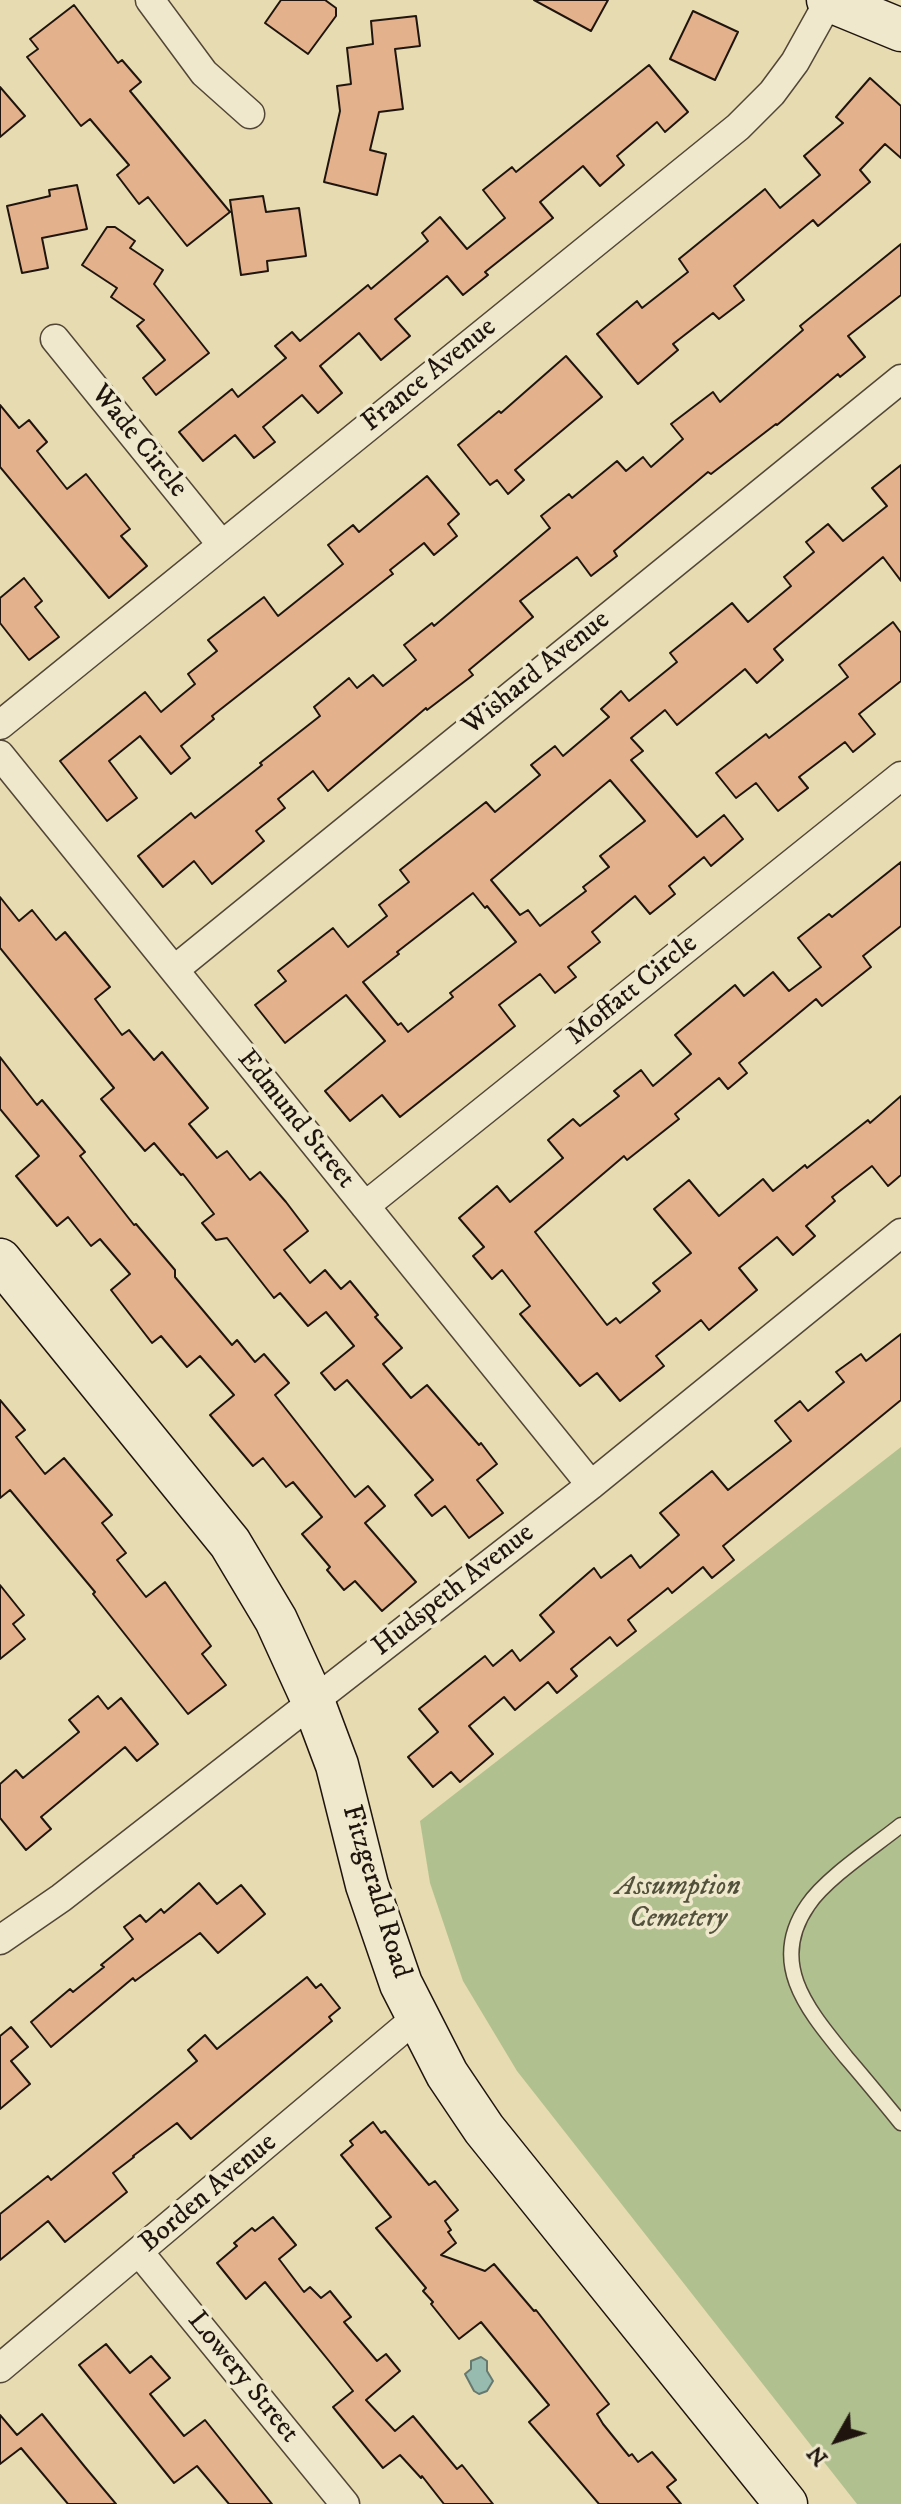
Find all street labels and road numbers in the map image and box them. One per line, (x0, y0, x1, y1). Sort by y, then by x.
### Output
street label: France Avenue (356, 312, 504, 440)
street label: Wade Circle (82, 379, 194, 505)
street label: Wishard Avenue (457, 604, 617, 744)
street label: Moffatt Circle (561, 928, 705, 1054)
street label: Edmund Street (229, 1044, 361, 1196)
street label: Hudspeth Avenue (366, 1517, 542, 1665)
street label: Fitzgerald Road (333, 1801, 417, 1983)
street label: Borden Avenue (134, 2127, 284, 2261)
street label: Lowery Street (179, 2306, 305, 2450)

